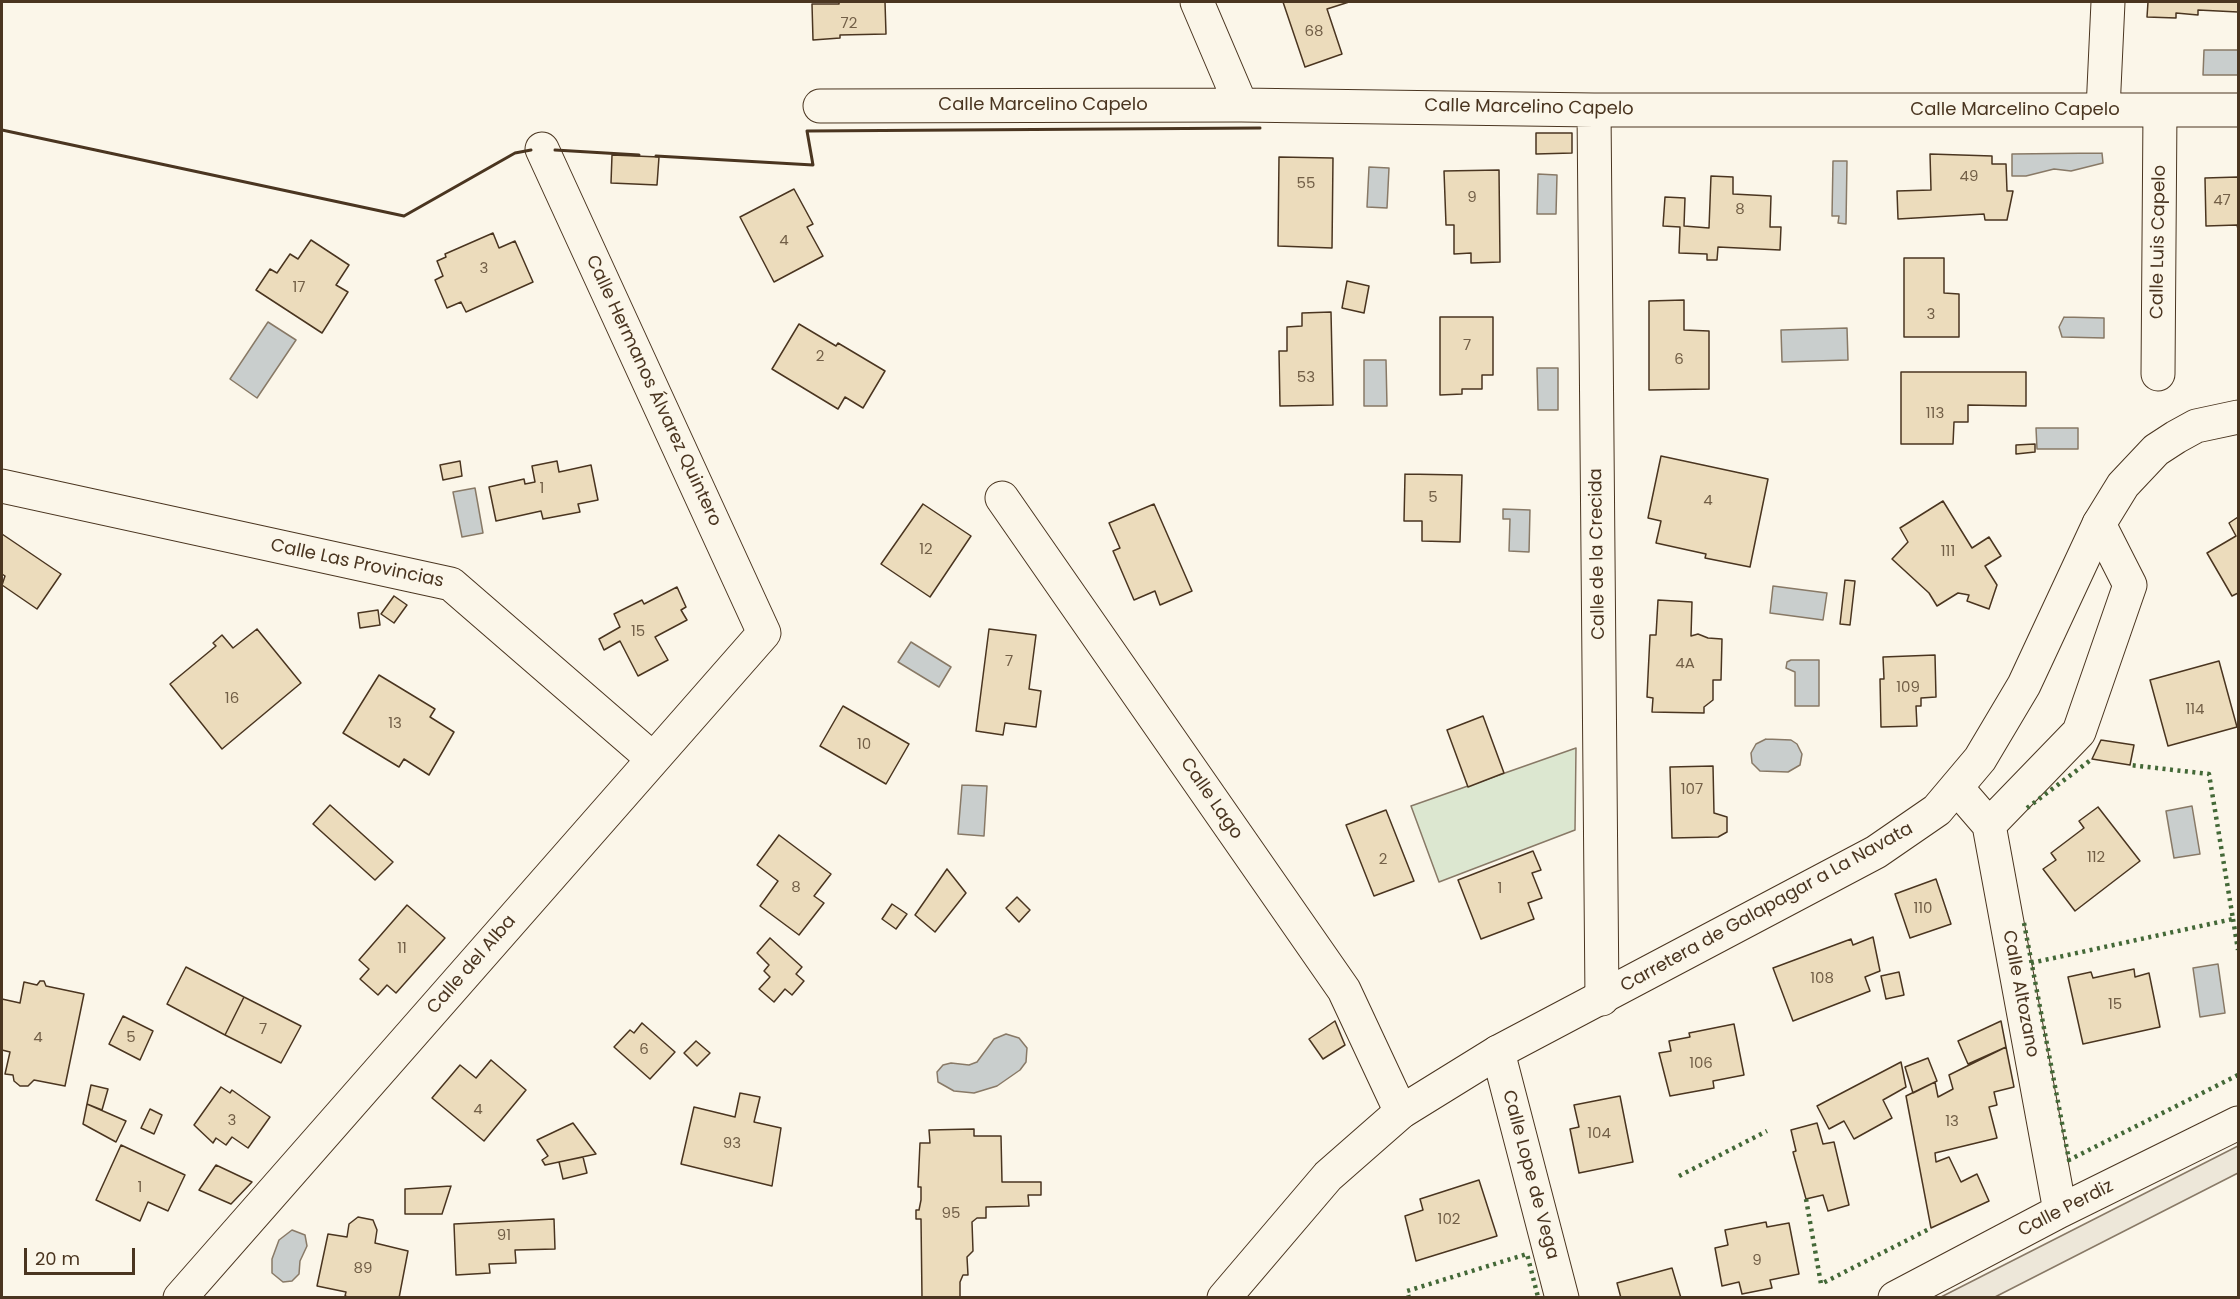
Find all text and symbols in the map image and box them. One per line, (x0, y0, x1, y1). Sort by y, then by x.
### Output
house number: 72 (841, 15, 857, 33)
house number: 68 (1305, 23, 1323, 41)
street label: Calle Marcelino Capelo (938, 94, 1148, 116)
street label: Calle Marcelino Capelo (1424, 95, 1634, 121)
street label: Calle Marcelino Capelo (1910, 99, 2120, 121)
street label: Calle Luis Capelo (2147, 165, 2171, 319)
house number: 49 (1960, 168, 1978, 186)
house number: 55 (1297, 175, 1315, 193)
house number: 9 (1467, 189, 1477, 207)
house number: 47 (2213, 192, 2231, 210)
house number: 8 (1735, 201, 1745, 219)
house number: 4 (779, 232, 789, 250)
street label: Calle Hermanos Álvarez Quintero (581, 252, 725, 530)
house number: 3 (480, 260, 488, 278)
house number: 17 (293, 279, 305, 297)
house number: 3 (1927, 306, 1935, 324)
house number: 7 (1463, 337, 1471, 355)
house number: 2 (816, 348, 824, 366)
house number: 6 (1674, 351, 1684, 369)
house number: 53 (1297, 369, 1315, 387)
house number: 113 (1926, 405, 1944, 423)
street label: Calle de la Crecida (1586, 468, 1610, 640)
house number: 1 (540, 480, 544, 498)
house number: 5 (1428, 489, 1438, 507)
house number: 4 (1703, 492, 1713, 510)
street label: Calle Las Provincias (268, 535, 446, 593)
house number: 12 (919, 541, 933, 559)
house number: 111 (1941, 543, 1955, 561)
house number: 15 (631, 623, 645, 641)
house number: 7 (1005, 653, 1013, 671)
house number: 4A (1675, 655, 1695, 673)
house number: 109 (1896, 679, 1920, 697)
house number: 16 (225, 690, 239, 708)
house number: 114 (2185, 701, 2205, 719)
house number: 13 (388, 715, 402, 733)
house number: 10 (857, 736, 871, 754)
street label: Calle Lago (1175, 754, 1247, 844)
house number: 107 (1681, 781, 1703, 799)
street label: Carretera de Galapagar a La Navata (1617, 818, 1917, 998)
house number: 112 (2087, 849, 2105, 867)
house number: 2 (1379, 851, 1387, 869)
house number: 8 (791, 879, 801, 897)
house number: 1 (1498, 880, 1502, 898)
house number: 110 (1913, 900, 1933, 918)
street label: Calle del Alba (423, 911, 521, 1019)
street label: Calle Altozano (1997, 929, 2043, 1059)
house number: 11 (397, 940, 407, 958)
house number: 108 (1810, 970, 1834, 988)
house number: 15 (2108, 996, 2122, 1014)
house number: 7 (259, 1021, 267, 1039)
house number: 4 (33, 1029, 43, 1047)
house number: 5 (126, 1029, 136, 1047)
house number: 6 (639, 1041, 649, 1059)
house number: 106 (1689, 1055, 1713, 1073)
street label: Calle Lope de Vega (1497, 1088, 1563, 1262)
house number: 4 (473, 1101, 483, 1119)
house number: 3 (228, 1112, 236, 1130)
house number: 13 (1945, 1113, 1959, 1131)
house number: 104 (1587, 1125, 1611, 1143)
house number: 93 (723, 1135, 741, 1153)
street label: Calle Perdiz (2015, 1176, 2117, 1242)
house number: 1 (138, 1179, 142, 1197)
house number: 95 (942, 1205, 960, 1223)
house number: 102 (1438, 1211, 1460, 1229)
house number: 91 (497, 1227, 511, 1245)
scale bar (27, 1236, 138, 1274)
text: 20 m (35, 1246, 80, 1271)
house number: 9 (1752, 1252, 1762, 1270)
house number: 89 (354, 1260, 372, 1278)

